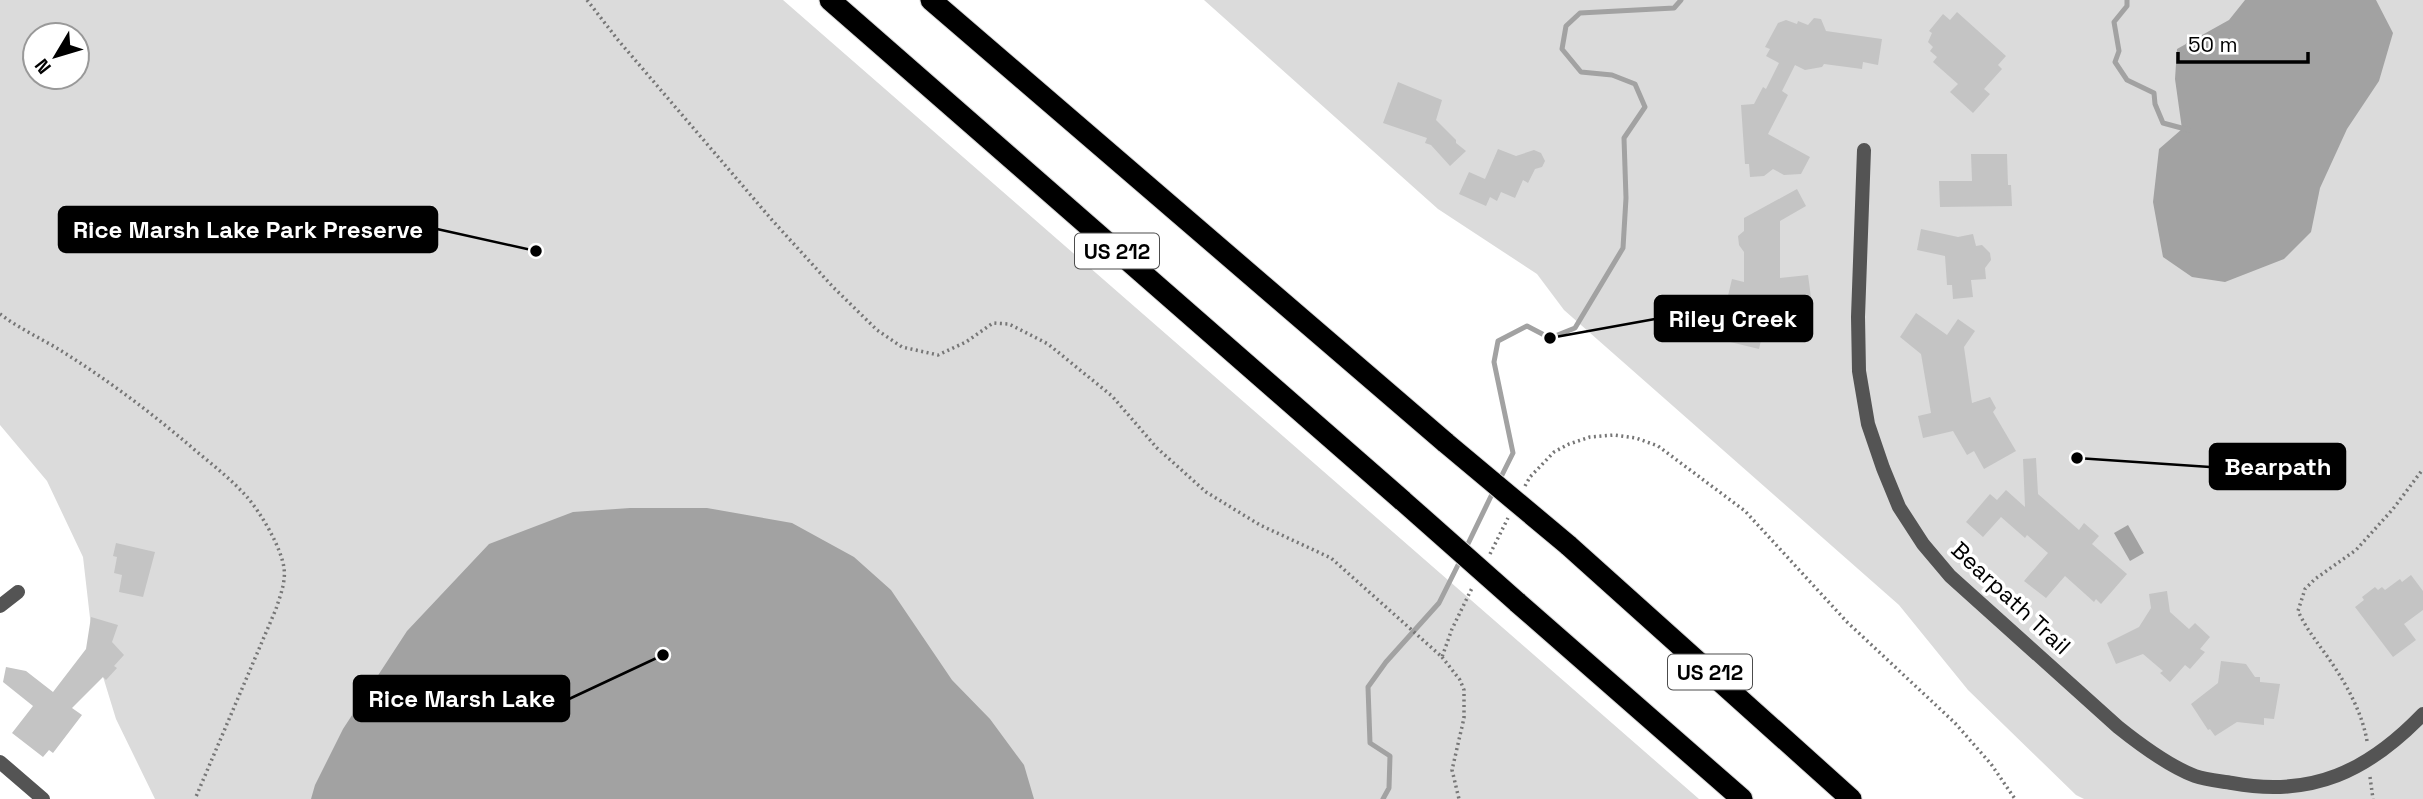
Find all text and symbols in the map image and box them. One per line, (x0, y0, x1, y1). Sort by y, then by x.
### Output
north arrow (21, 21, 91, 91)
scale bar (2178, 21, 2308, 65)
text: 50 m (2188, 31, 2238, 58)
text: N (29, 53, 57, 79)
callout: Rice Marsh Lake Park Preserve (59, 207, 437, 252)
text: Rice Marsh Lake Park Preserve (73, 214, 423, 245)
road number: US 212 (1075, 233, 1159, 268)
callout: Riley Creek (1655, 296, 1812, 341)
text: Riley Creek (1669, 303, 1798, 334)
callout: Bearpath (2210, 444, 2345, 489)
text: Bearpath (2224, 451, 2332, 482)
street label: Bearpath Trail (1945, 535, 2077, 661)
road number: US 212 (1668, 654, 1752, 690)
callout: Rice Marsh Lake (354, 676, 569, 721)
text: Rice Marsh Lake (369, 683, 555, 714)

